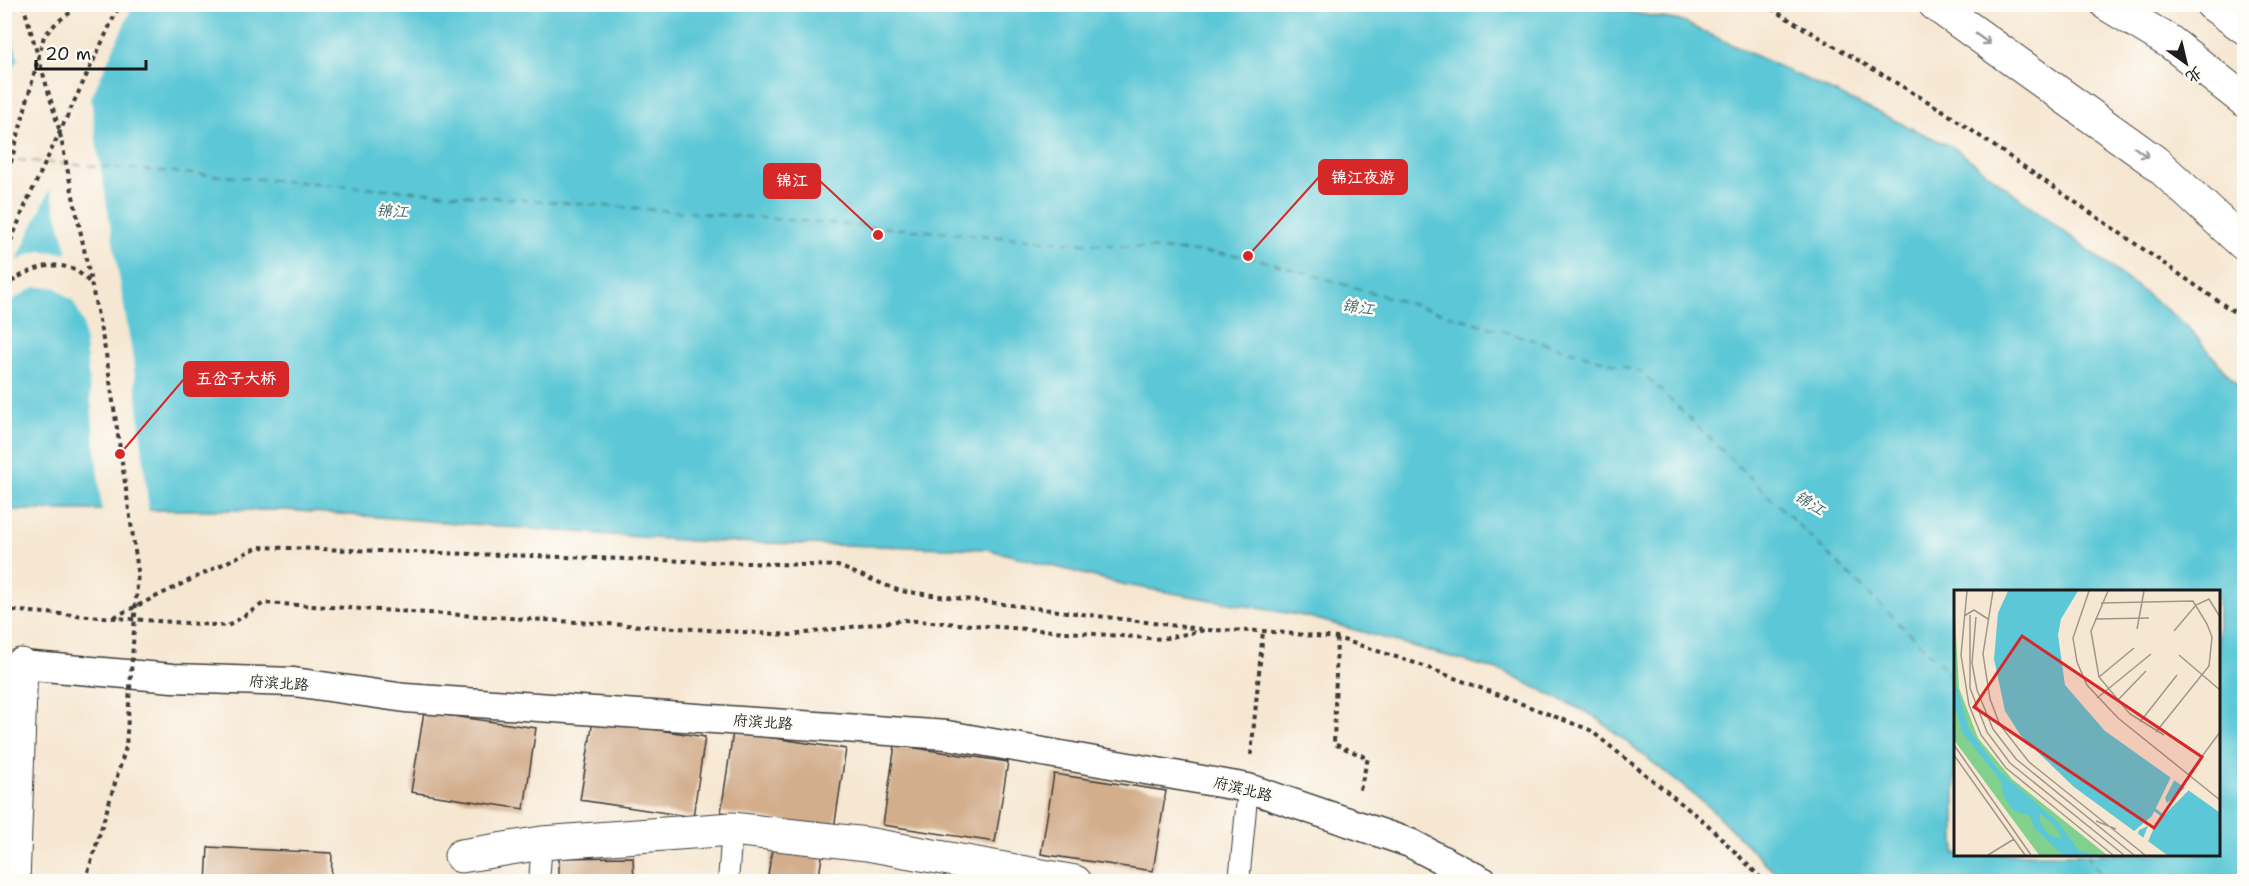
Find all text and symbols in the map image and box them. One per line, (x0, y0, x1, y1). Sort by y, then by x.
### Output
one-way arrow (1974, 32, 1990, 45)
scale bar (36, 33, 146, 71)
north arrow (2156, 33, 2216, 93)
text: 20 m (45, 42, 91, 66)
text: 北 (2182, 62, 2207, 88)
one-way arrow (2132, 146, 2148, 158)
callout: 锦江夜游 (1319, 160, 1407, 194)
callout: 锦江 (764, 164, 820, 198)
text: 锦江夜游 (1331, 167, 1395, 188)
text: 锦江 (776, 170, 808, 191)
water label: 锦江 (375, 200, 410, 222)
water label: 锦江 (1341, 294, 1376, 320)
callout: 五岔子大桥 (184, 362, 288, 396)
text: 五岔子大桥 (196, 368, 276, 389)
water label: 锦江 (1791, 485, 1830, 521)
inset map (1954, 590, 2219, 856)
street label: 府滨北路 (248, 671, 310, 695)
street label: 府滨北路 (732, 710, 794, 734)
street label: 府滨北路 (1211, 772, 1275, 806)

